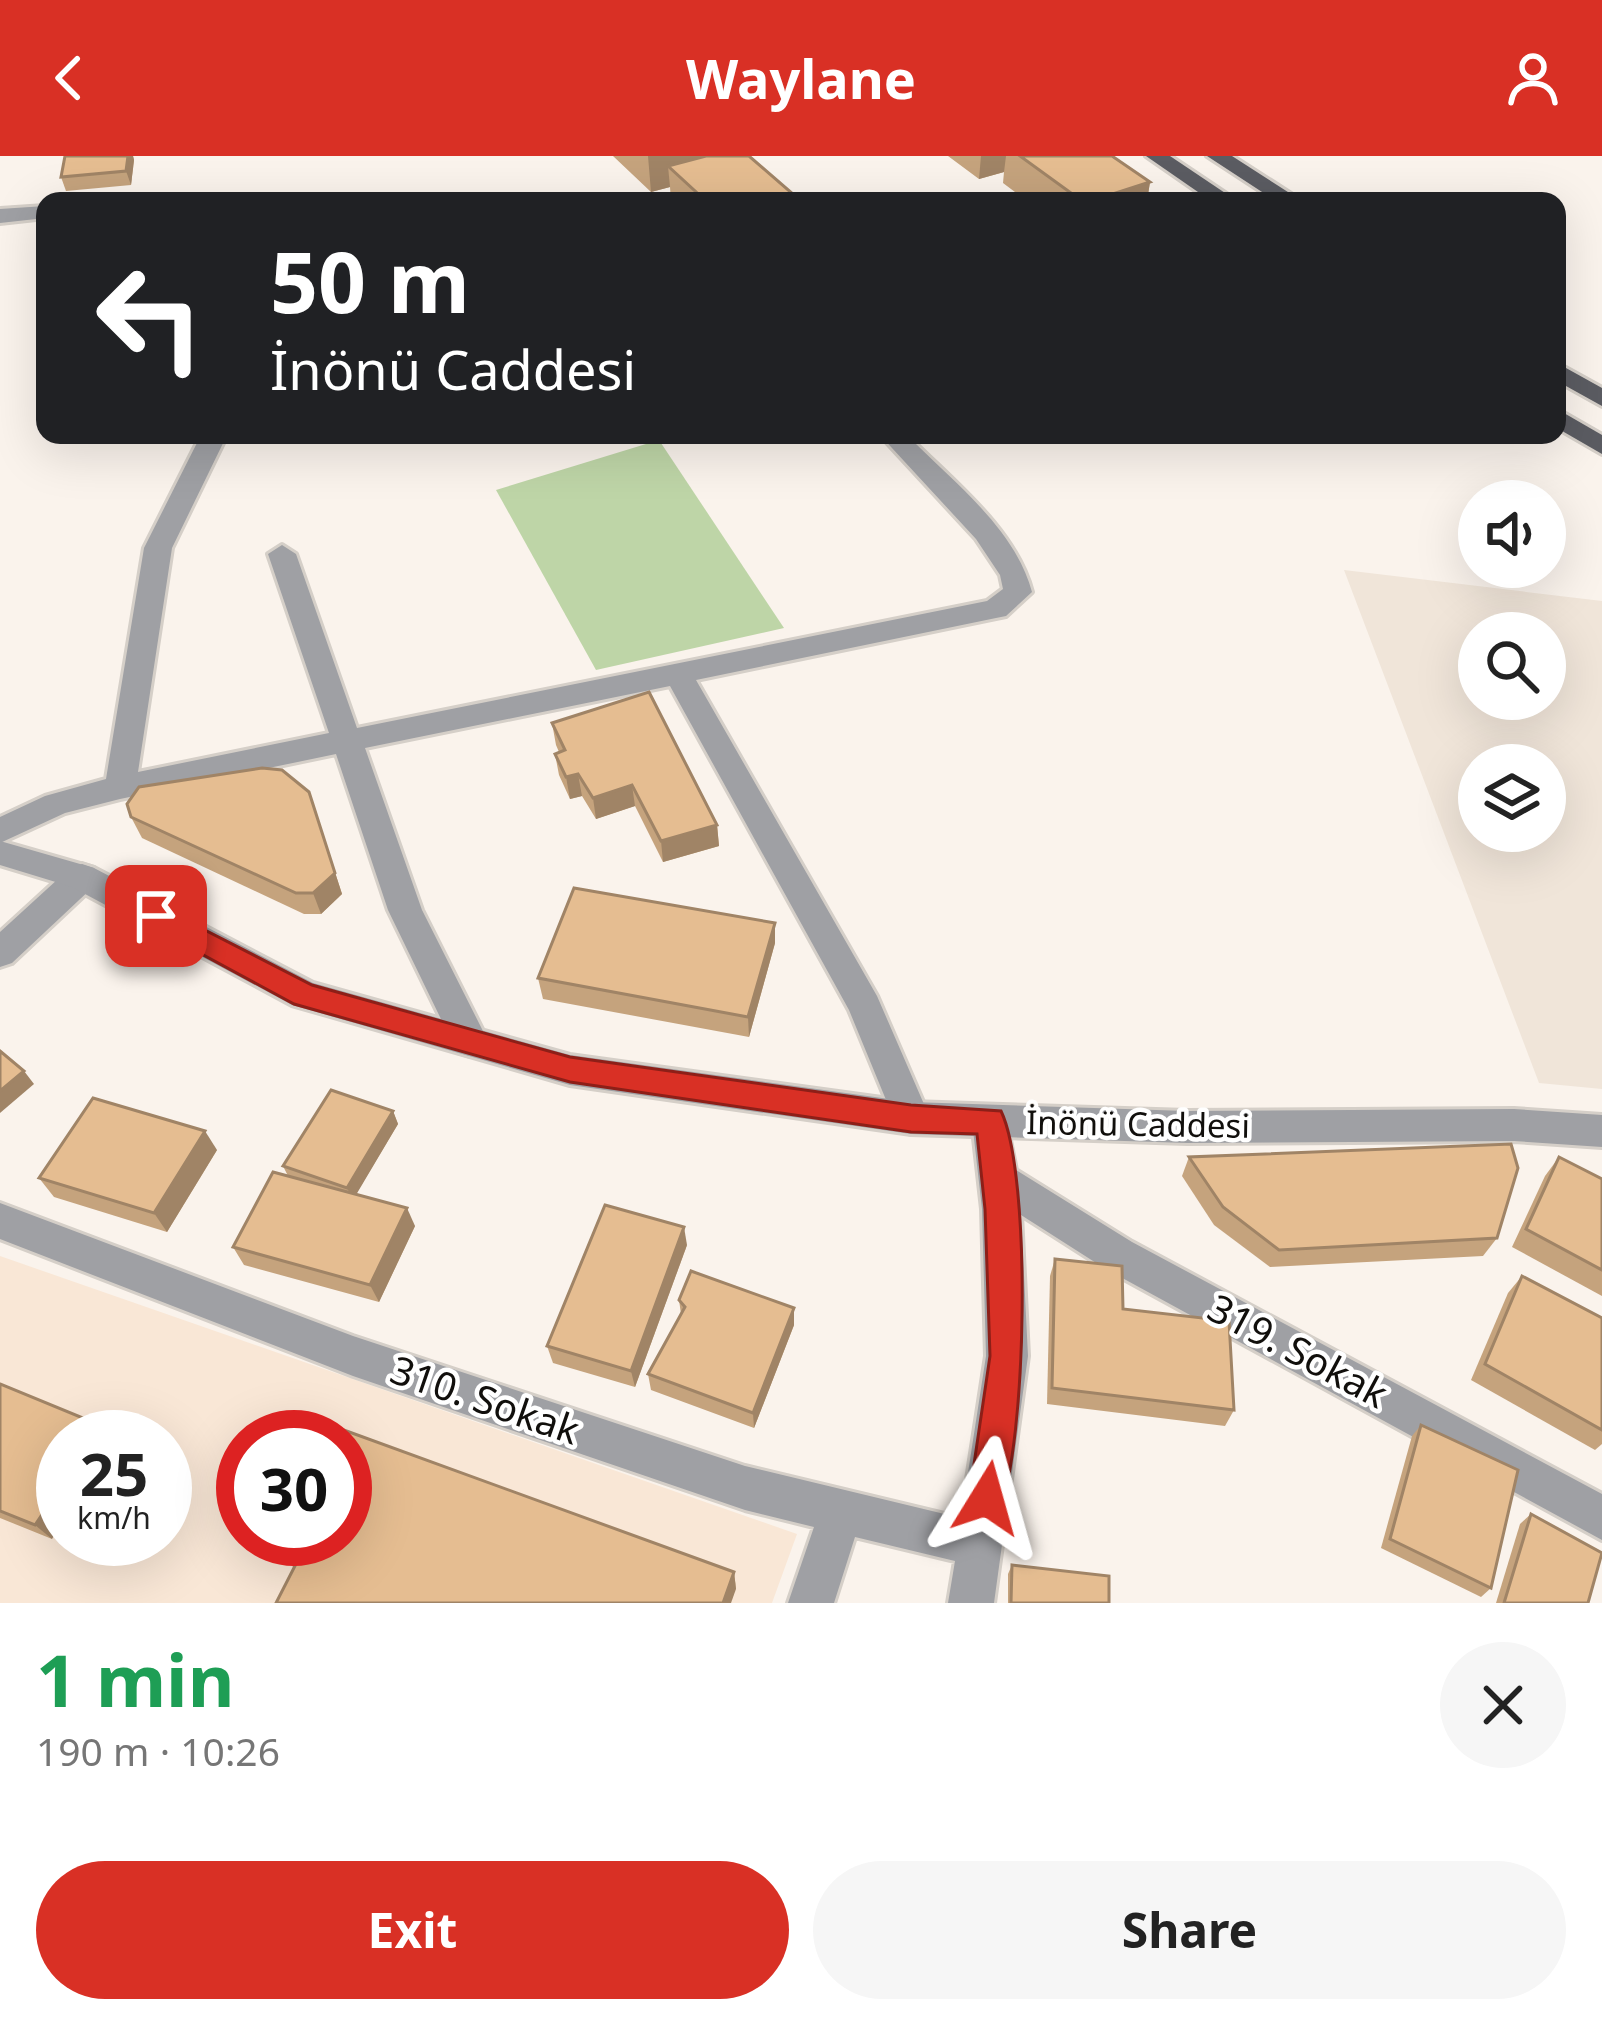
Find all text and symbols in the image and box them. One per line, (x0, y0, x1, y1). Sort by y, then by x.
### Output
text: Waylane (686, 41, 916, 115)
icon: back (36, 45, 102, 111)
icon: person (1500, 45, 1566, 111)
text: 50 m (270, 223, 470, 338)
icon: left (72, 240, 228, 396)
text: İnönü Caddesi (270, 332, 636, 406)
map controls (1458, 480, 1566, 852)
button: sound (1458, 480, 1566, 588)
button: search (1458, 612, 1566, 720)
button: layers (1458, 744, 1566, 852)
pin (105, 865, 207, 967)
icon: arrive (123, 883, 189, 949)
street label: İnönü Caddesi (1026, 1099, 1250, 1148)
street label: 319. Sokak (1200, 1280, 1398, 1419)
street label: 310. Sokak (384, 1342, 587, 1456)
speed limit sign: 30 (216, 1410, 372, 1566)
text: 25 (80, 1432, 148, 1514)
position arrow (924, 1435, 1050, 1561)
text: km/h (77, 1497, 151, 1538)
text: 1 min (36, 1630, 234, 1728)
button: close (1440, 1642, 1566, 1768)
text: 190 m · 10:26 (36, 1724, 280, 1777)
button: Exit (36, 1861, 789, 1999)
button: Share (813, 1861, 1566, 1999)

